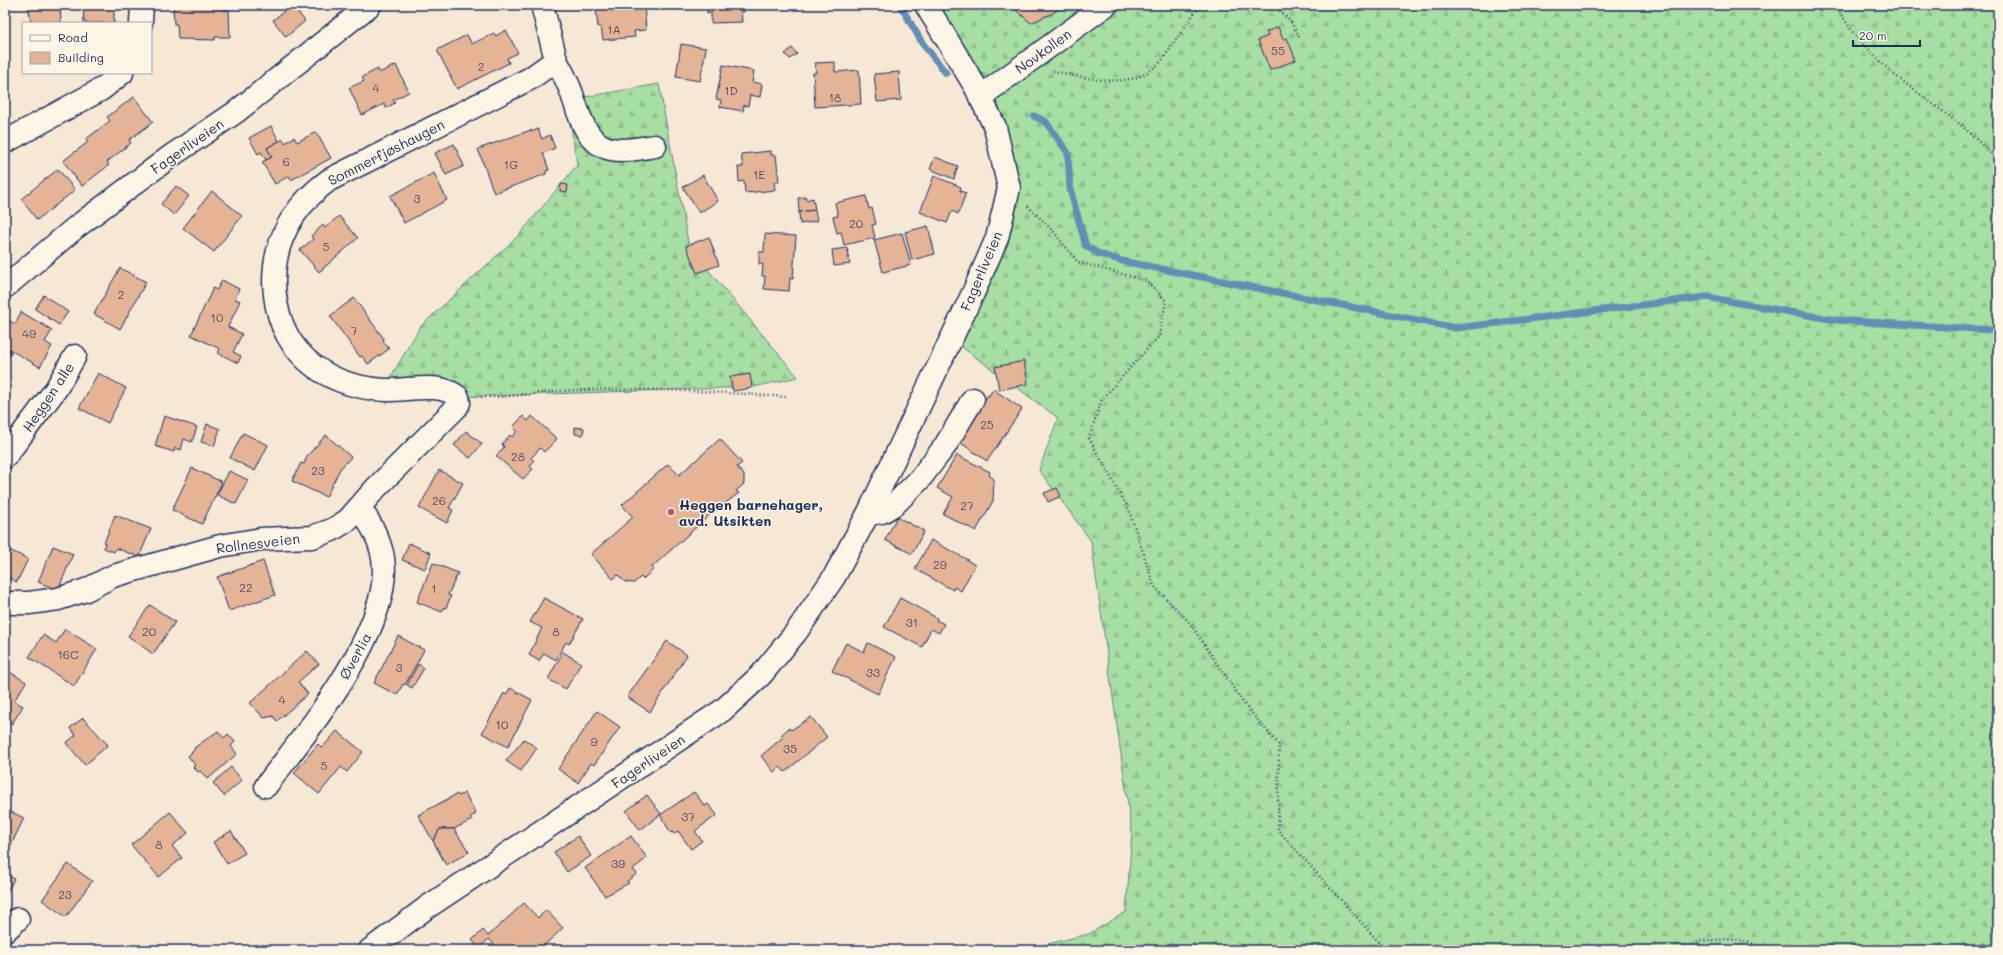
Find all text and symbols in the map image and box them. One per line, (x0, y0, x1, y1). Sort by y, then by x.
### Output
house number: 1A (607, 21, 621, 37)
legend (22, 22, 152, 74)
scale bar (1853, 22, 1920, 48)
street label: Novkollen (1011, 24, 1075, 78)
text: 20 m (1859, 27, 1887, 43)
text: Road (58, 29, 88, 45)
house number: 55 (1271, 42, 1285, 58)
text: Building (58, 49, 104, 65)
house number: 2 (478, 58, 484, 74)
house number: 4 (372, 79, 380, 95)
house number: 1D (724, 82, 738, 98)
house number: 18 (829, 89, 841, 105)
street label: Fagerliveien (147, 114, 227, 178)
street label: Sommerfjøshaugen (324, 114, 448, 190)
house number: 6 (282, 153, 290, 169)
house number: 1G (504, 156, 518, 172)
house number: 1E (753, 166, 765, 182)
house number: 3 (413, 190, 421, 206)
house number: 20 (849, 215, 864, 231)
street label: Fagerliveien (956, 228, 1006, 314)
house number: 5 (323, 238, 330, 254)
house number: 2 (118, 286, 124, 302)
house number: 10 (211, 309, 224, 325)
house number: 7 (351, 322, 358, 338)
house number: 49 (22, 325, 36, 341)
street label: Heggen alle (18, 358, 78, 436)
house number: 25 (980, 416, 994, 432)
house number: 28 (511, 448, 525, 464)
house number: 23 (311, 462, 325, 478)
house number: 26 (432, 492, 446, 508)
place label: Heggen barnehager, avd. Utsikten (679, 495, 823, 530)
house number: 27 (960, 497, 974, 513)
marker: Heggen barnehager, avd. Utsikten (666, 507, 676, 517)
street label: Rollnesveien (215, 528, 301, 558)
house number: 29 (933, 556, 947, 572)
house number: 22 (239, 579, 253, 595)
house number: 1 (431, 580, 437, 596)
house number: 31 (906, 614, 918, 630)
house number: 20 (142, 623, 157, 639)
house number: 8 (552, 623, 560, 639)
street label: Øverlia (334, 629, 376, 683)
house number: 16C (57, 646, 79, 662)
house number: 3 (395, 659, 403, 675)
house number: 33 (866, 664, 880, 680)
house number: 4 (278, 691, 286, 707)
house number: 10 (496, 716, 509, 732)
street label: Fagerliveien (607, 729, 689, 793)
house number: 9 (590, 733, 598, 749)
house number: 35 (783, 740, 797, 756)
house number: 5 (321, 757, 328, 773)
house number: 37 (681, 808, 695, 824)
house number: 8 (155, 836, 163, 852)
house number: 39 (611, 855, 625, 871)
house number: 23 (58, 886, 72, 902)

